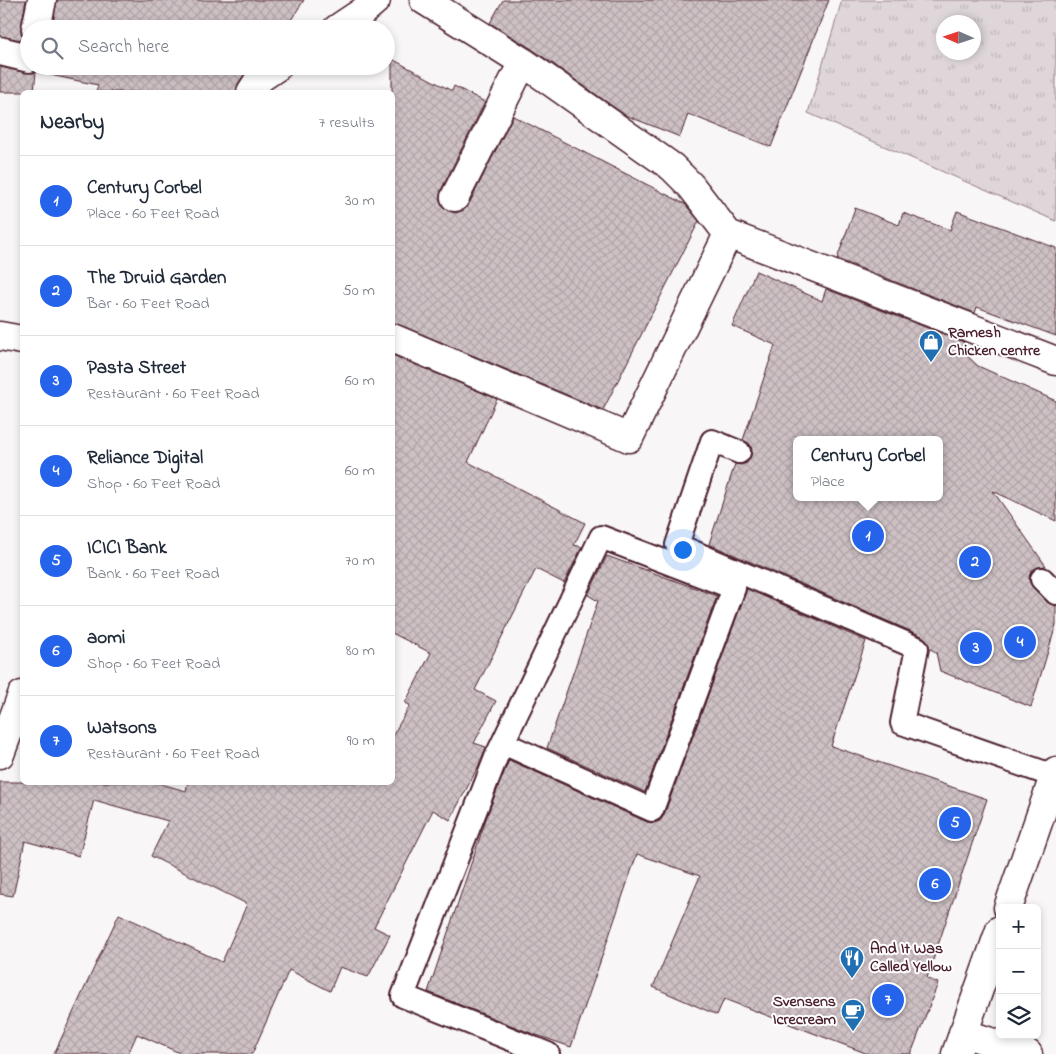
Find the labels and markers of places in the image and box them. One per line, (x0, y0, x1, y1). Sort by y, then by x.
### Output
place label: Ramesh Chicken centre (947, 321, 1041, 363)
shop icon: Ramesh Chicken centre (918, 329, 944, 363)
pin: 1 (852, 517, 884, 555)
pin: 2 (959, 543, 991, 581)
pin: 4 (1004, 623, 1036, 661)
pin: 3 (960, 629, 992, 667)
pin: 5 (939, 804, 971, 842)
pin: 6 (919, 865, 951, 903)
place label: And It Was Called Yellow (870, 937, 952, 979)
restaurant icon: And It Was Called Yellow (839, 945, 865, 979)
pin: 7 (872, 981, 904, 1019)
place label: Svensens Icrecream (773, 990, 837, 1032)
cafe icon: Svensens Icrecream (840, 998, 866, 1032)

